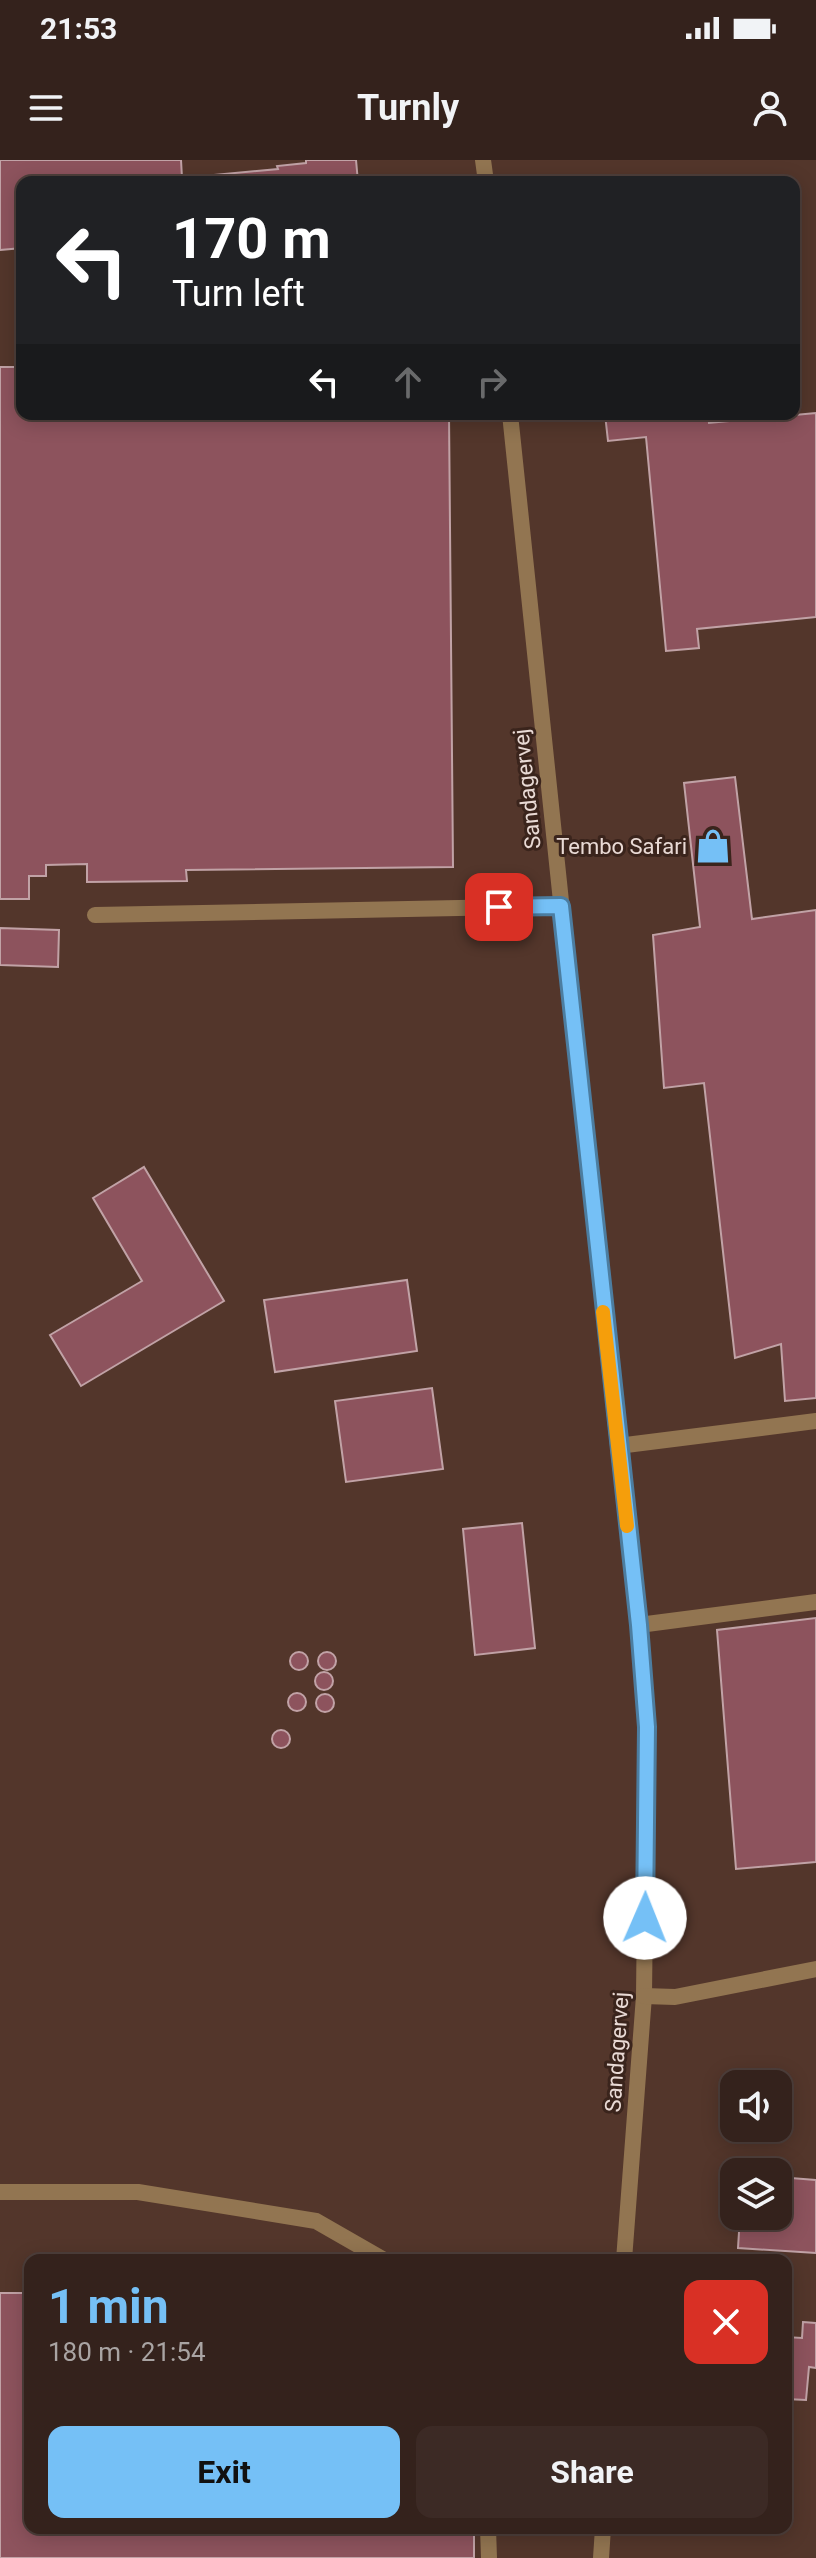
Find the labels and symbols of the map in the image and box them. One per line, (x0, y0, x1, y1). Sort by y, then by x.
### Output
street label: Sandagervej (508, 728, 546, 850)
shop icon: Tembo Safari (694, 827, 732, 865)
place label: Tembo Safari (556, 834, 687, 859)
pin (465, 873, 533, 941)
position arrow (603, 1876, 687, 1960)
street label: Sandagervej (600, 1991, 634, 2113)

